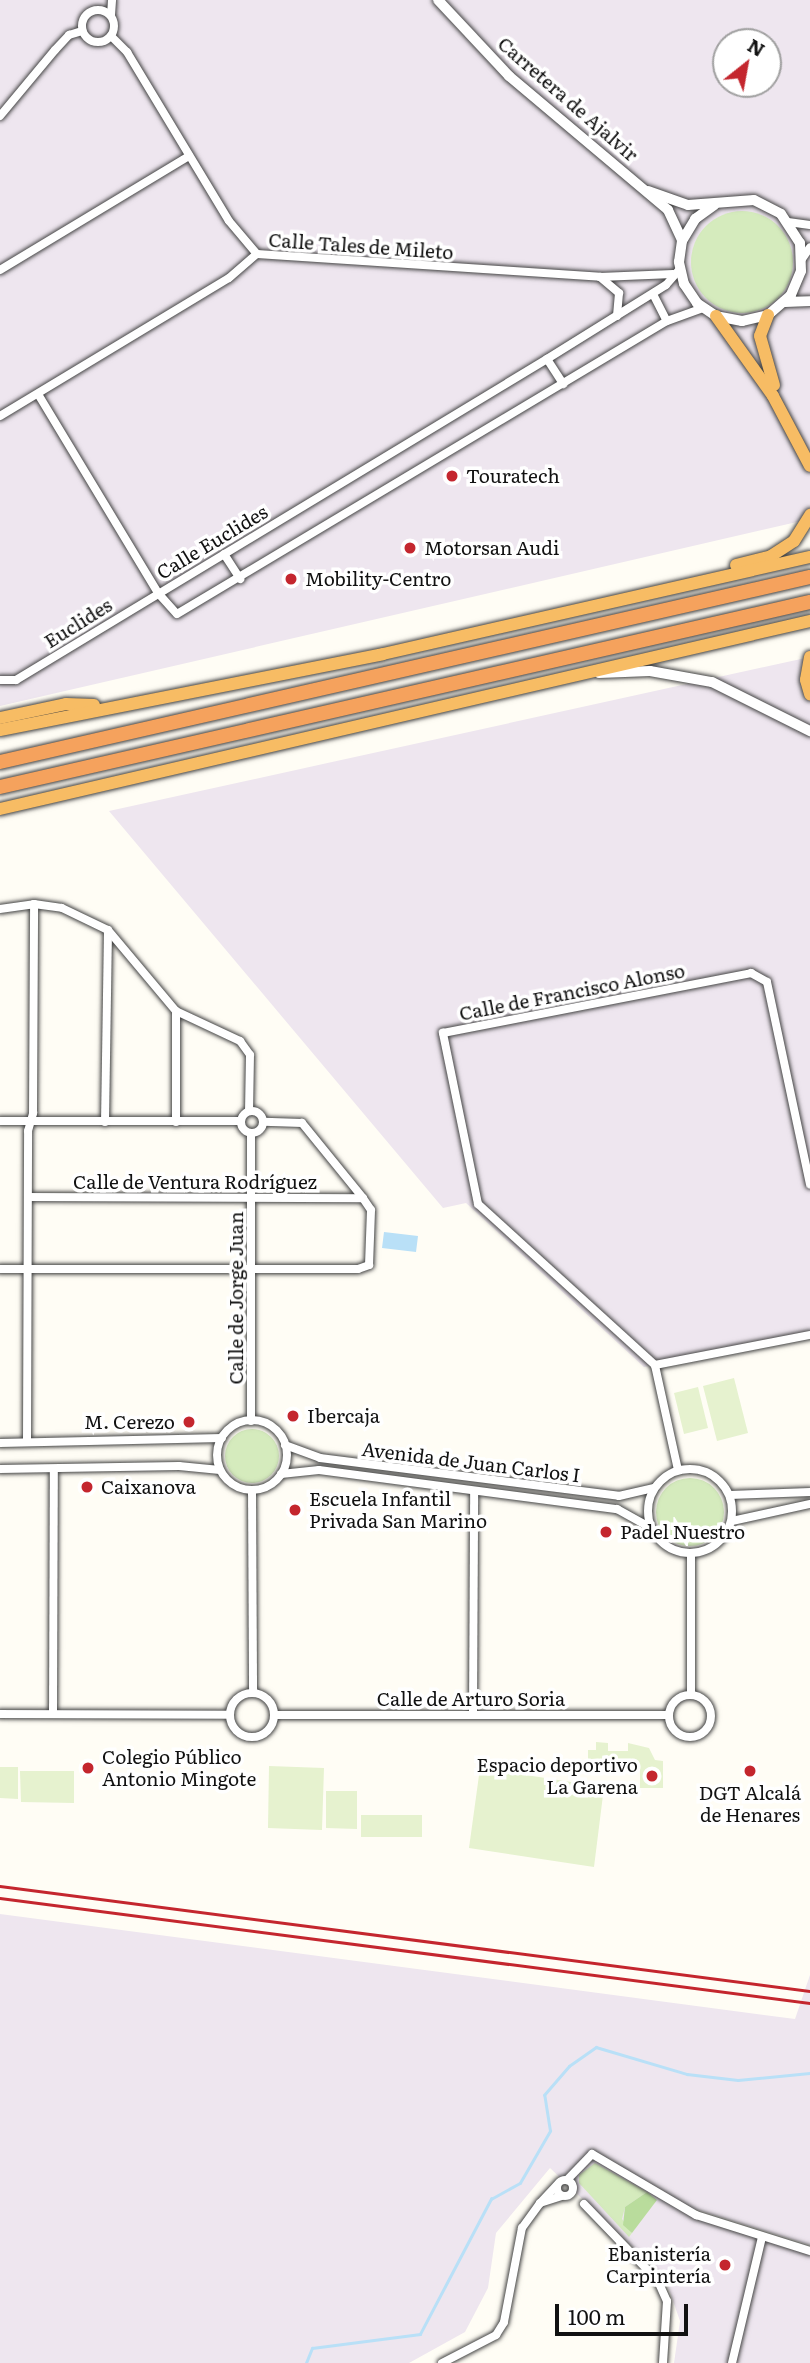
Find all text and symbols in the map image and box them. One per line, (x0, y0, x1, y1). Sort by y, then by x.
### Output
north arrow (712, 28, 782, 98)
text: N (743, 31, 771, 63)
street label: Carretera de Ajalvir (493, 32, 643, 166)
street label: Calle Tales de Mileto (268, 228, 454, 264)
place label: Touratech (466, 465, 560, 487)
marker: Touratech (444, 468, 460, 484)
street label: Calle Euclides (152, 500, 272, 584)
place label: Motorsan Audi (424, 537, 559, 559)
marker: Motorsan Audi (402, 540, 418, 556)
place label: Mobility-Centro (305, 568, 451, 590)
marker: Mobility-Centro (283, 571, 299, 587)
street label: Euclides (40, 593, 116, 653)
street label: Calle de Francisco Alonso (457, 959, 687, 1025)
street label: Calle de Ventura Rodríguez (73, 1171, 317, 1193)
street label: Calle de Jorge Juan (225, 1212, 247, 1384)
place label: Ibercaja (307, 1405, 380, 1427)
marker: Ibercaja (285, 1408, 301, 1424)
place label: M. Cerezo (84, 1411, 175, 1433)
marker: M. Cerezo (181, 1414, 197, 1430)
street label: Avenida de Juan Carlos I (361, 1437, 581, 1487)
place label: Caixanova (101, 1476, 196, 1498)
marker: Caixanova (79, 1479, 95, 1495)
place label: Escuela Infantil Privada San Marino (309, 1488, 487, 1532)
marker: Escuela Infantil Privada San Marino (287, 1502, 303, 1518)
place label: Padel Nuestro (620, 1521, 745, 1543)
marker: Padel Nuestro (598, 1524, 614, 1540)
street label: Calle de Arturo Soria (377, 1688, 565, 1710)
place label: Colegio Público Antonio Mingote (102, 1746, 256, 1790)
place label: Espacio deportivo La Garena (477, 1754, 638, 1798)
marker: Colegio Público Antonio Mingote (80, 1760, 96, 1776)
marker: DGT Alcalá de Henares (742, 1763, 758, 1779)
marker: Espacio deportivo La Garena (644, 1768, 660, 1784)
place label: DGT Alcalá de Henares (699, 1782, 801, 1826)
place label: Ebanistería Carpintería (606, 2243, 711, 2287)
marker: Ebanistería Carpintería (717, 2257, 733, 2273)
scale bar (558, 2290, 691, 2334)
text: 100 m (568, 2300, 625, 2331)

